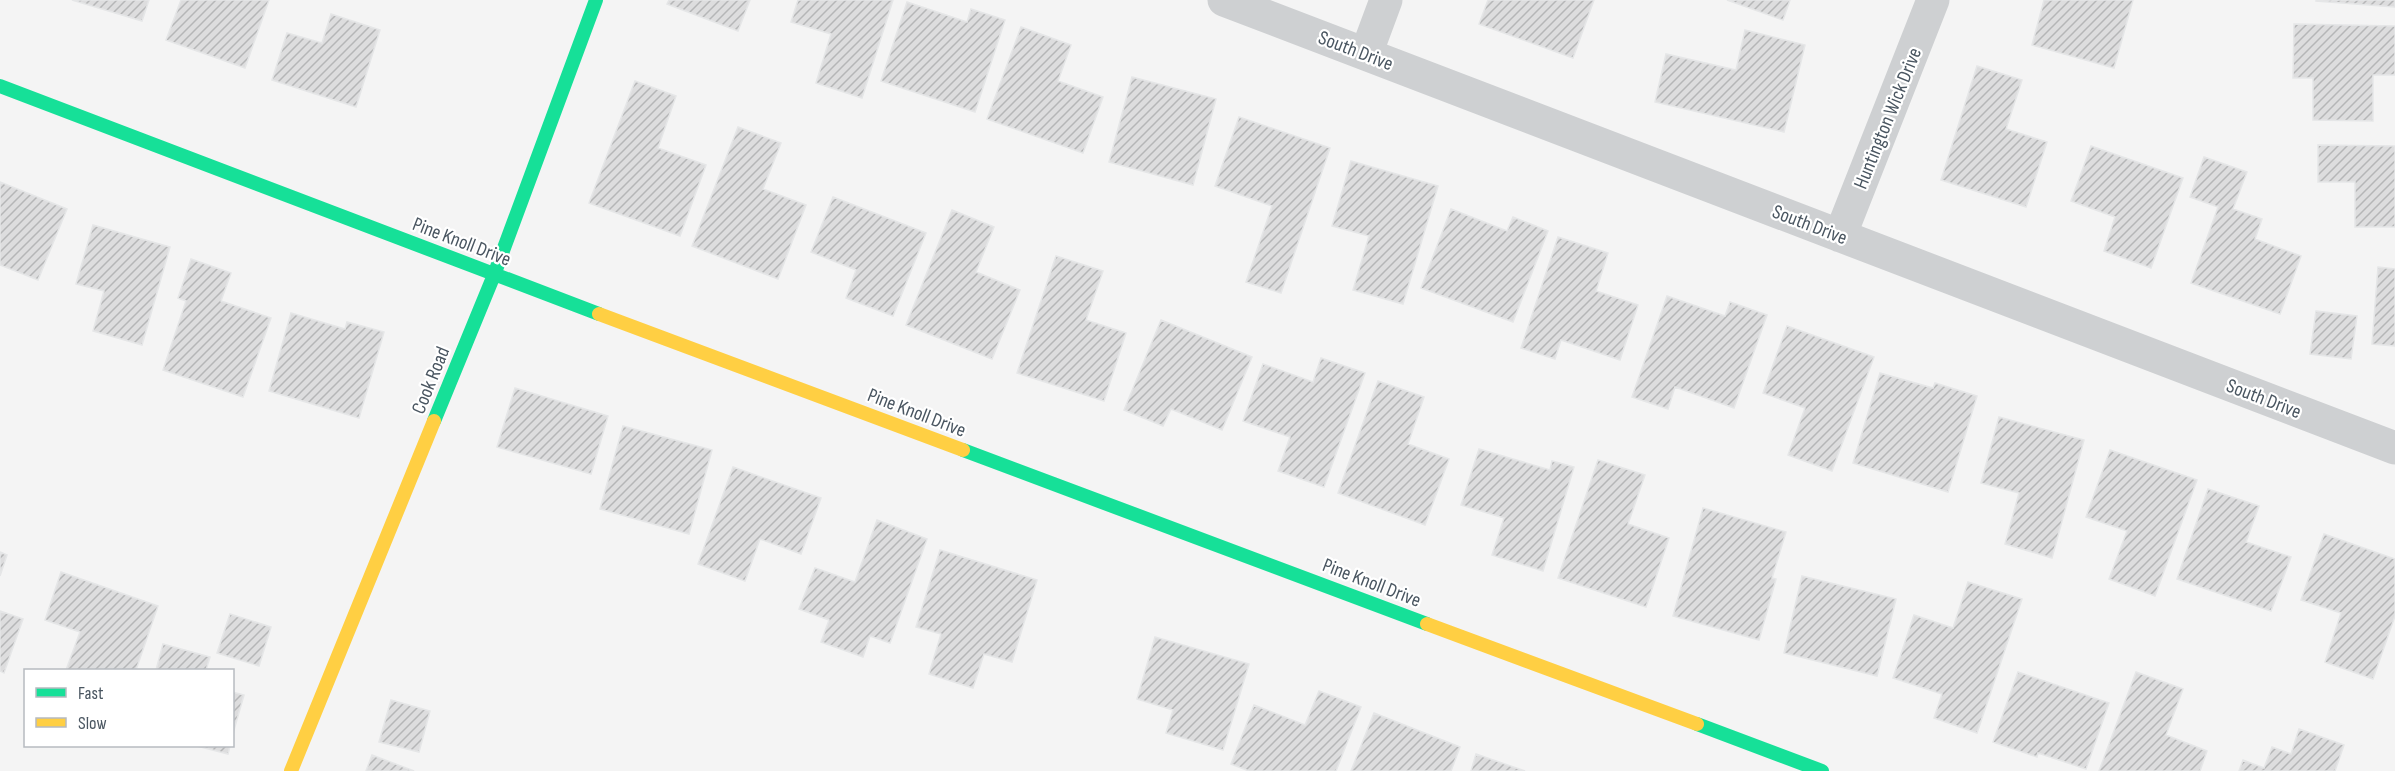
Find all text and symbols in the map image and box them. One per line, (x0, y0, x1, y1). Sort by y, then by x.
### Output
street label: South Drive (1315, 26, 1396, 76)
street label: Huntington Wick Drive (1849, 44, 1927, 192)
street label: South Drive (1769, 200, 1850, 250)
street label: Pine Knoll Drive (409, 212, 514, 272)
street label: Cook Road (407, 343, 455, 417)
street label: South Drive (2223, 374, 2304, 424)
street label: Pine Knoll Drive (864, 383, 969, 443)
street label: Pine Knoll Drive (1319, 553, 1424, 613)
legend (24, 669, 234, 747)
text: Fast (78, 683, 104, 704)
text: Slow (78, 713, 107, 734)

